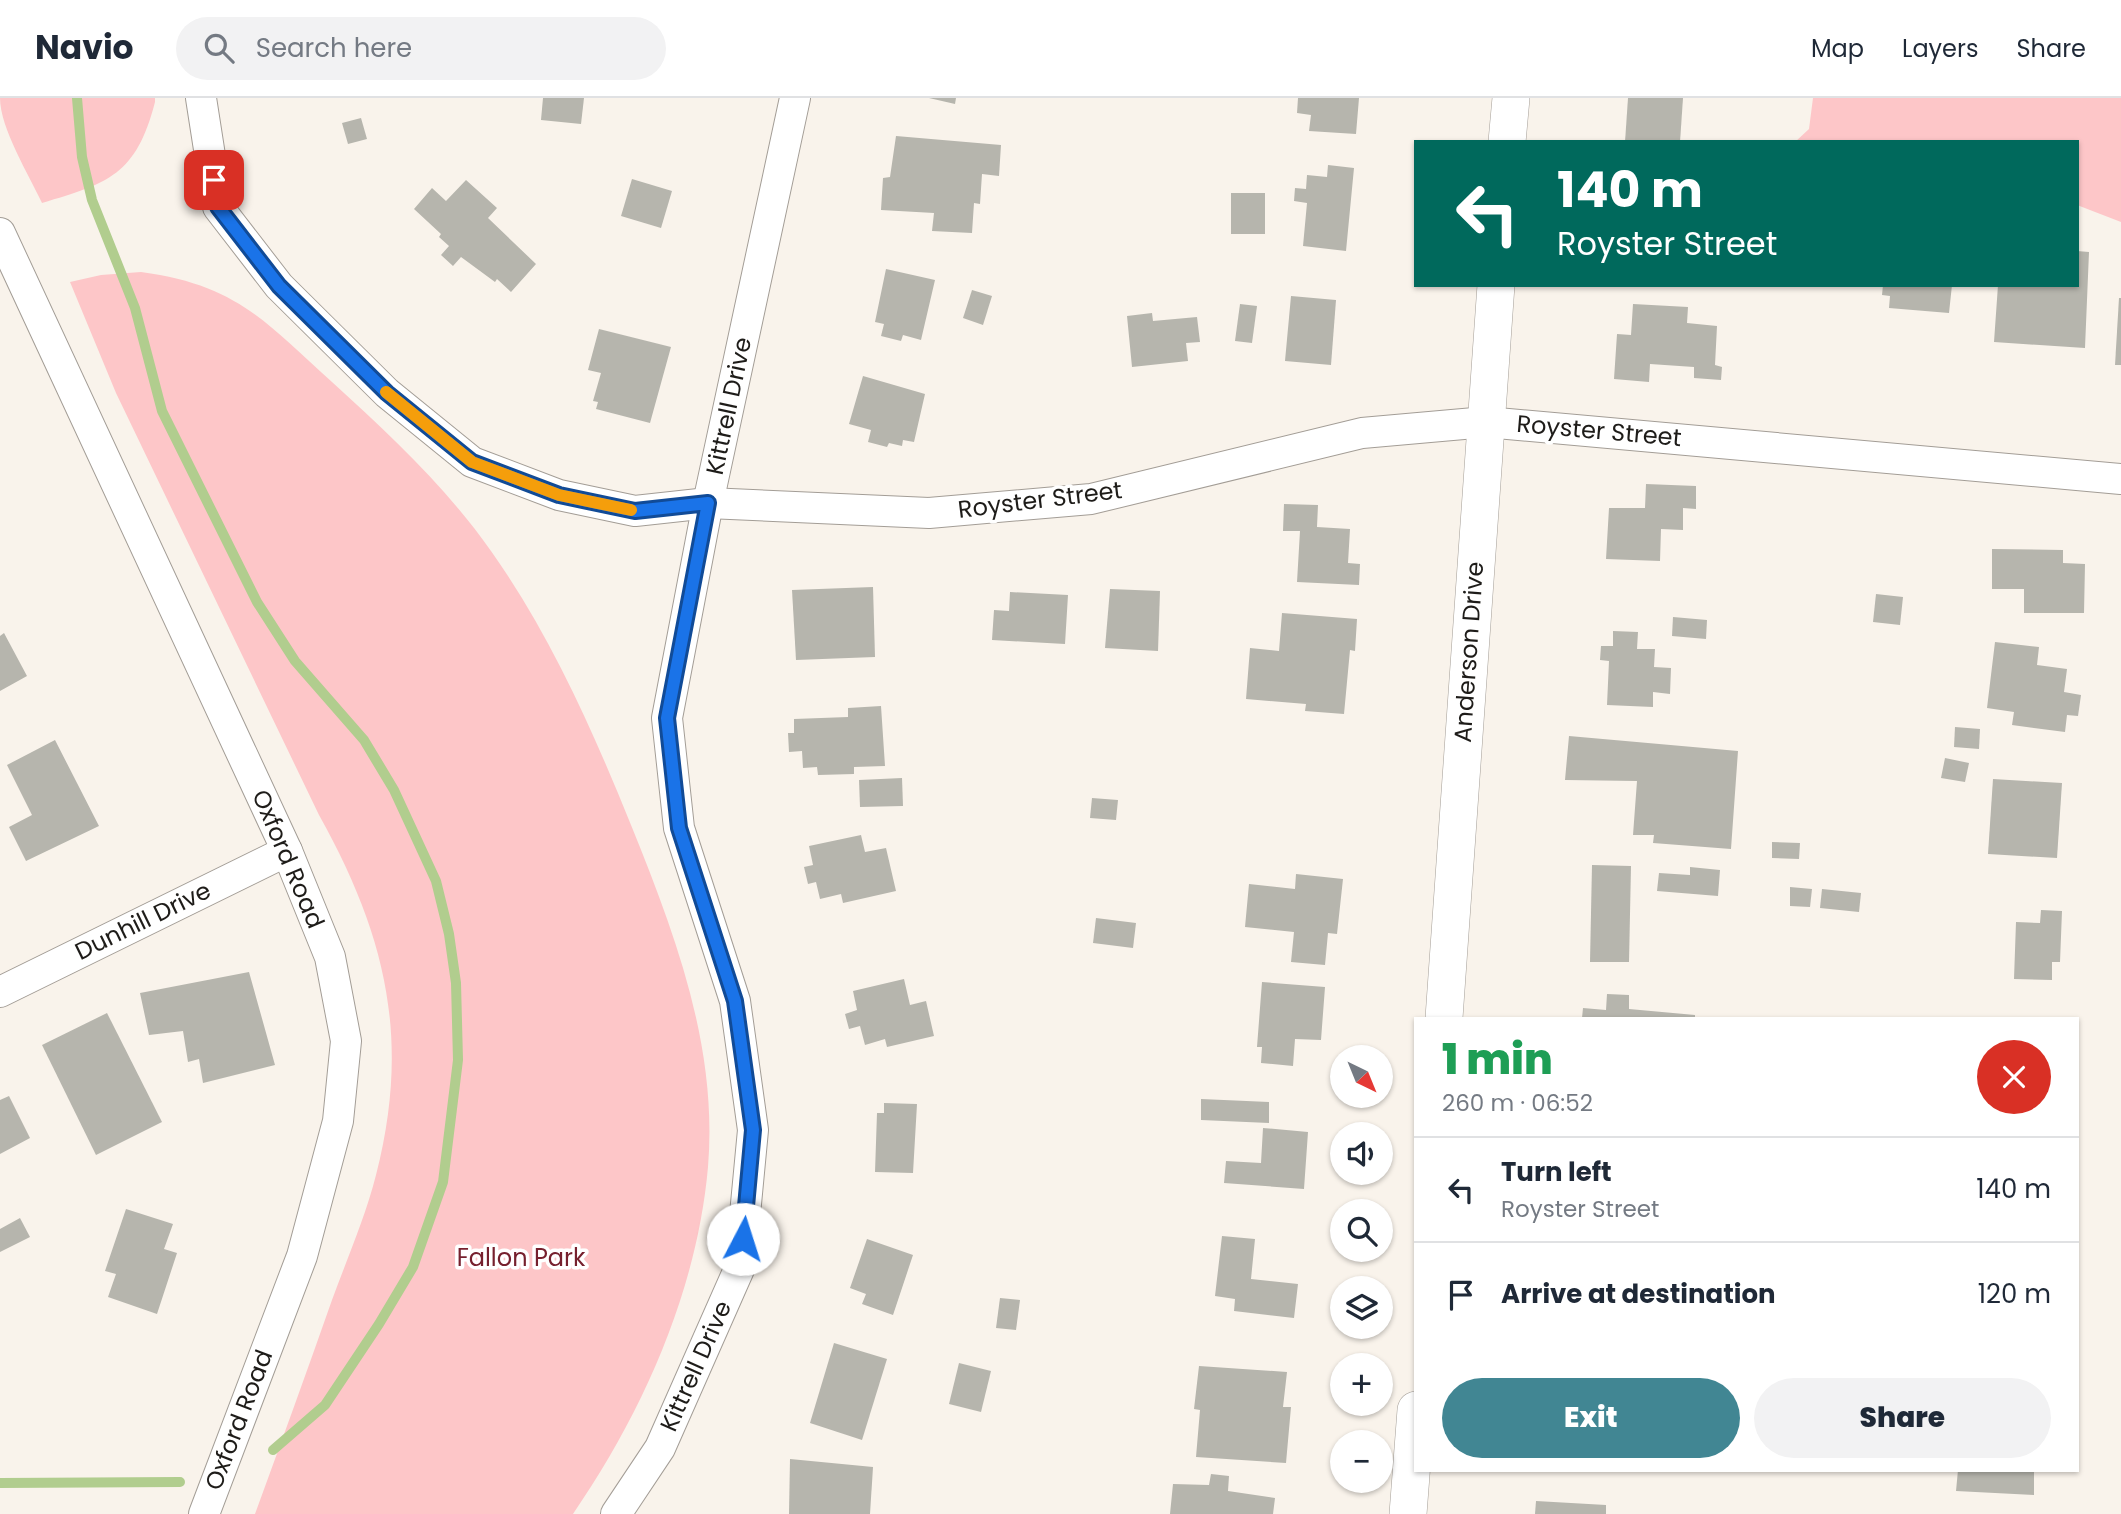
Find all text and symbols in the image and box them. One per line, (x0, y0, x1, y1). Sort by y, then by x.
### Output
search box (176, 17, 666, 80)
text: Navio (35, 24, 134, 71)
icon: search (200, 29, 238, 67)
text: Search here (256, 30, 412, 66)
text: Map (1811, 32, 1864, 65)
text: Layers (1902, 32, 1978, 65)
text: Share (2016, 32, 2086, 65)
pin (184, 150, 244, 210)
text: 140 m (1557, 156, 1703, 224)
icon: arrive (195, 161, 233, 199)
icon: left (1442, 168, 1533, 259)
text: Royster Street (1557, 221, 1777, 266)
street label: Kittrell Drive (698, 334, 759, 478)
street label: Royster Street (1515, 407, 1683, 454)
street label: Royster Street (956, 473, 1124, 526)
street label: Anderson Drive (1446, 560, 1491, 744)
street label: Oxford Road (244, 784, 332, 933)
street label: Dunhill Drive (69, 873, 216, 968)
text: 1 min (1442, 1030, 1553, 1089)
button: close (1977, 1040, 2051, 1114)
north arrow (1330, 1045, 1393, 1108)
map controls (1330, 1045, 1393, 1493)
text: 260 m · 06:52 (1442, 1087, 1593, 1119)
button: sound (1330, 1122, 1393, 1185)
text: Turn left (1501, 1154, 1612, 1190)
icon: left (1442, 1171, 1480, 1209)
text: 140 m (1976, 1171, 2051, 1207)
text: Royster Street (1501, 1193, 1659, 1225)
button: search (1330, 1199, 1393, 1262)
position arrow (706, 1202, 780, 1276)
park label: Fallon Park (457, 1241, 586, 1274)
button: layers (1330, 1276, 1393, 1339)
icon: arrive (1442, 1276, 1480, 1314)
text: Arrive at destination (1501, 1276, 1776, 1312)
text: 120 m (1978, 1276, 2051, 1312)
street label: Kittrell Drive (652, 1295, 739, 1436)
street label: Oxford Road (197, 1345, 280, 1495)
button: + (1330, 1353, 1393, 1416)
button: Exit (1442, 1378, 1740, 1458)
button: Share (1754, 1378, 2051, 1458)
button: − (1330, 1430, 1393, 1493)

